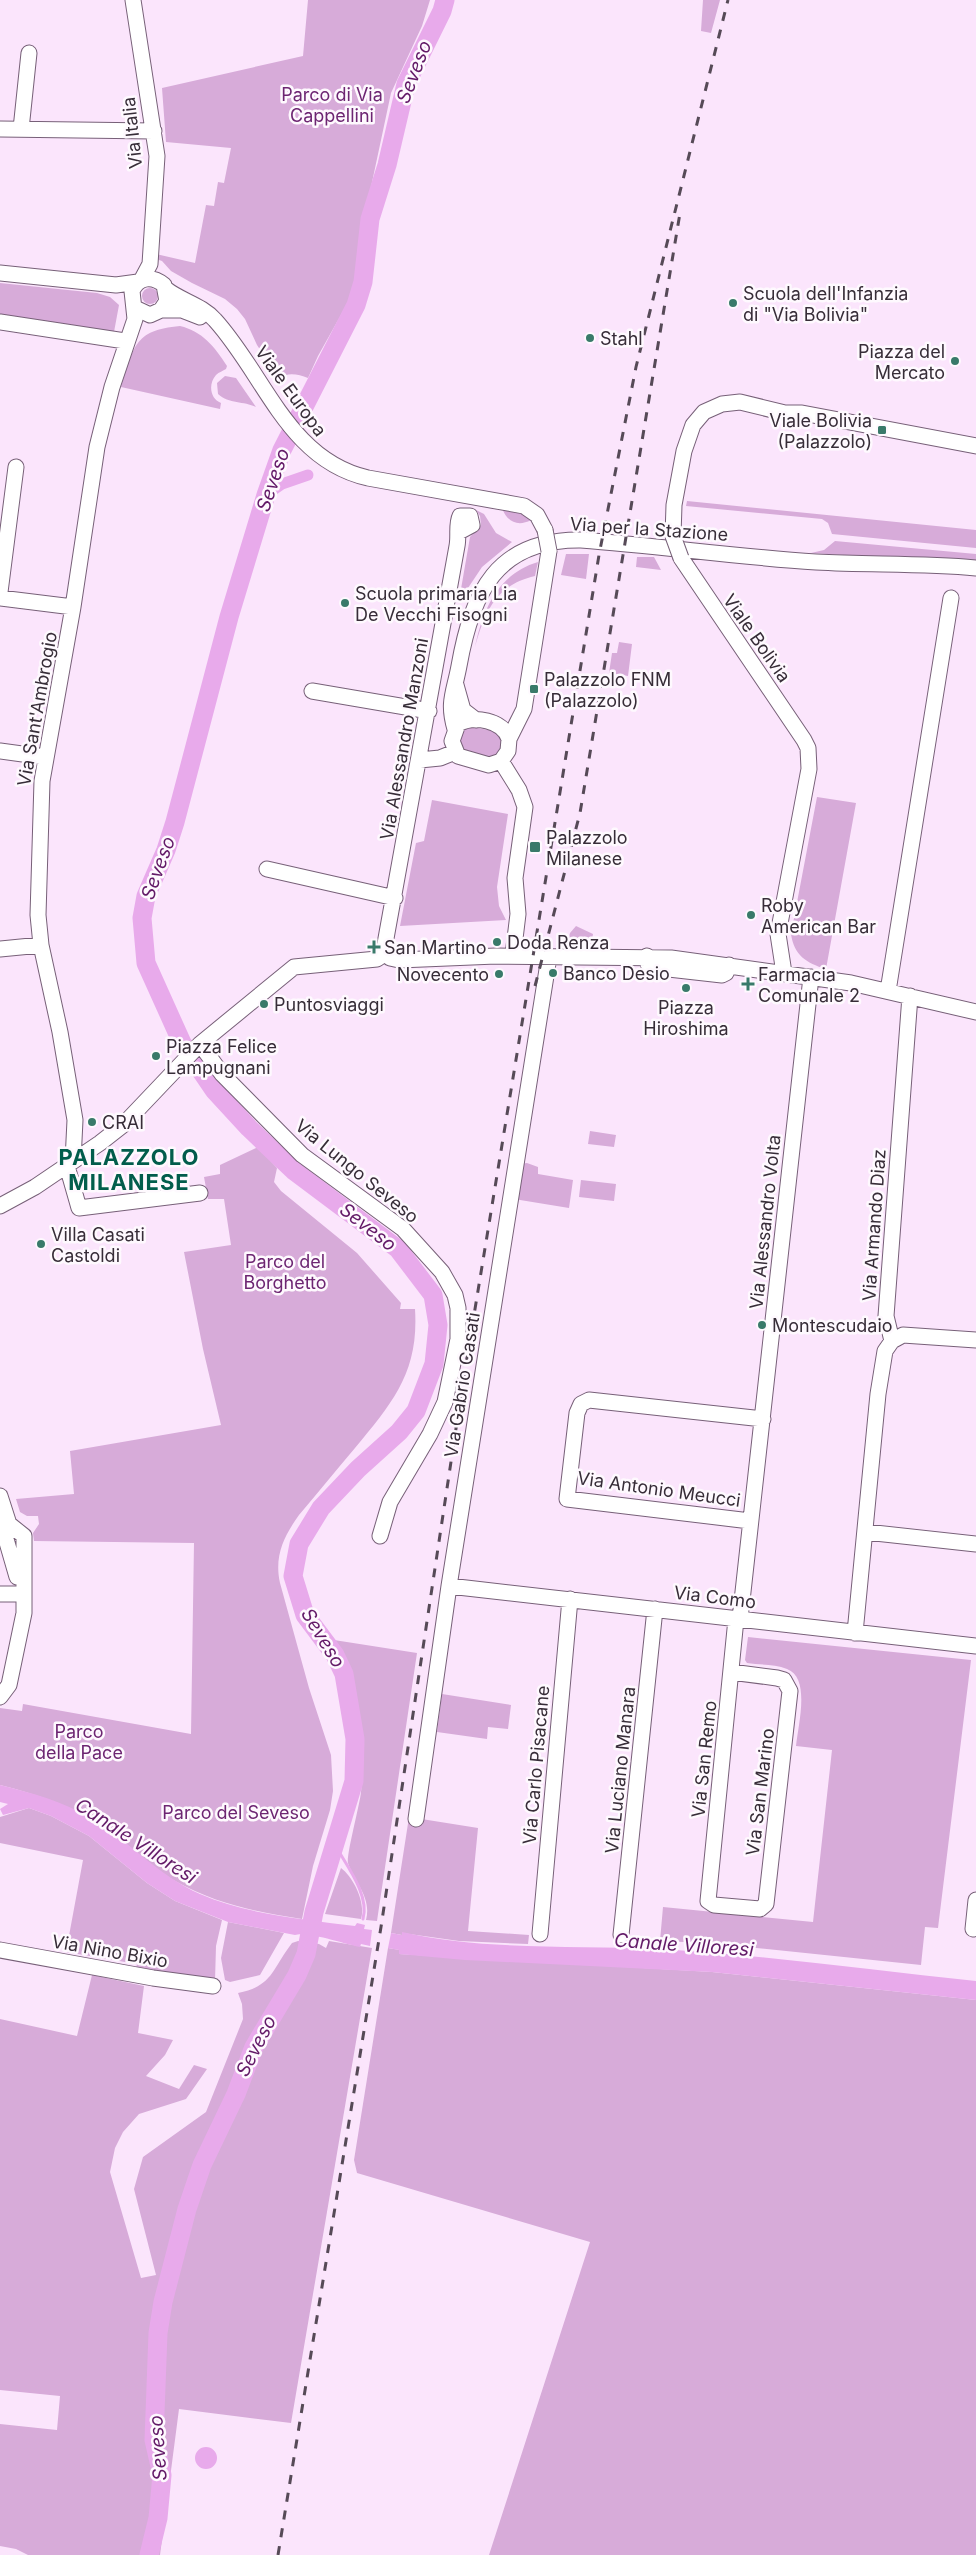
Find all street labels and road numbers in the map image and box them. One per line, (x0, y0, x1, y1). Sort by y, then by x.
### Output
street label: Via Italia (118, 96, 146, 170)
street label: Viale Europa (251, 342, 331, 440)
street label: Via per la Stazione (569, 513, 729, 545)
street label: Viale Bolivia (719, 590, 795, 686)
street label: Via Sant'Ambrogio (13, 630, 61, 788)
street label: Via Alessandro Manzoni (376, 636, 432, 842)
street label: Via Lungo Seveso (291, 1115, 423, 1227)
street label: Via Alessandro Volta (745, 1134, 785, 1310)
street label: Via Armando Diaz (858, 1148, 890, 1302)
street label: Via Gabrio Casati (440, 1311, 484, 1459)
street label: Via Antonio Meucci (576, 1467, 742, 1511)
street label: Via Como (673, 1582, 757, 1612)
street label: Via Carlo Pisacane (519, 1685, 553, 1845)
street label: Via Luciano Manara (601, 1685, 639, 1855)
street label: Via San Remo (687, 1699, 721, 1819)
street label: Via San Marino (742, 1727, 778, 1857)
street label: Via Nino Bixio (50, 1930, 170, 1972)

